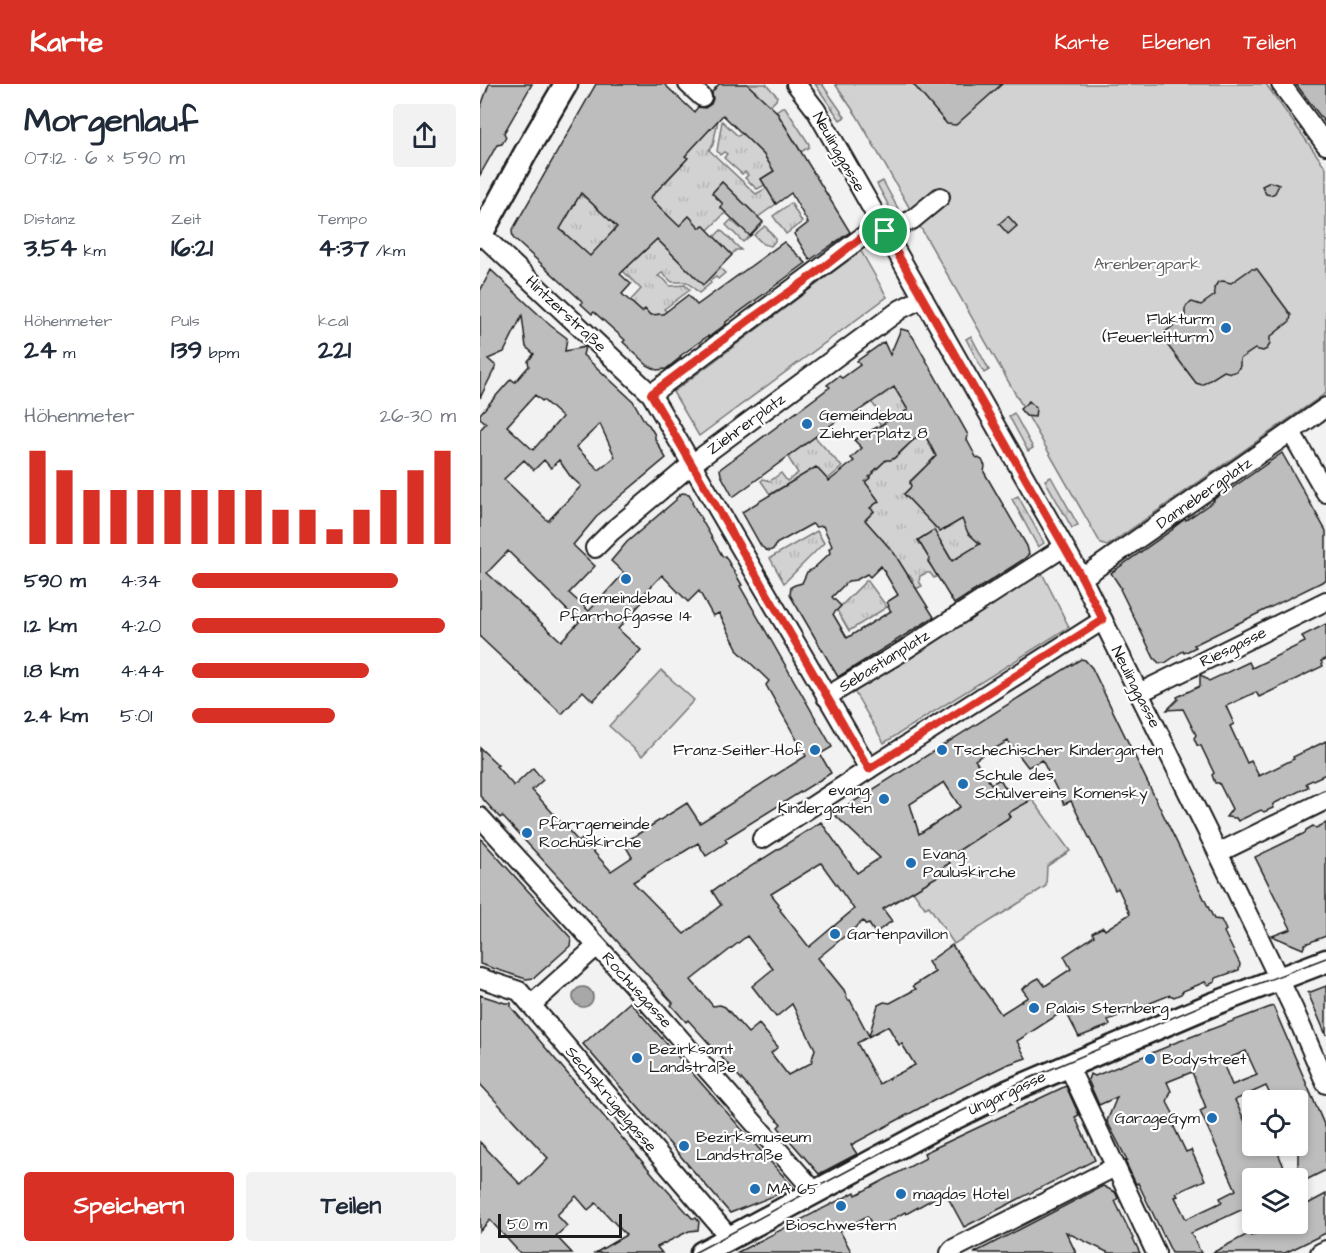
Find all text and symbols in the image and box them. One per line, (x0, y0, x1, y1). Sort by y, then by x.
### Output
text: Karte (30, 23, 103, 62)
text: Karte (1054, 28, 1109, 57)
text: Ebenen (1142, 28, 1210, 57)
text: Teilen (1243, 28, 1296, 57)
text: Morgenlauf (24, 98, 198, 144)
button: share (393, 104, 456, 167)
street label: Neulinggasse (806, 108, 871, 197)
text: 07:12 · 6 × 590 m (24, 144, 185, 172)
pin (859, 205, 910, 256)
text: Distanz (24, 208, 75, 230)
text: Zeit (171, 208, 201, 230)
text: Tempo (318, 208, 367, 230)
icon: arrive (868, 214, 901, 247)
text: 3.54 (24, 230, 77, 266)
text: 16:21 (171, 230, 213, 266)
text: 4:37 (318, 230, 369, 266)
text: km (77, 240, 106, 262)
text: /km (369, 240, 405, 262)
park label: Arenbergpark (1094, 253, 1200, 276)
street label: Hintzerstraße (521, 271, 612, 358)
place label: Flakturm (Feuerleitturm) (1102, 308, 1215, 348)
text: Höhenmeter (24, 310, 112, 332)
text: Puls (171, 310, 200, 332)
text: kcal (318, 310, 349, 332)
marker: Flakturm (Feuerleitturm) (1219, 321, 1233, 335)
text: 24 (24, 332, 57, 368)
text: 139 (171, 332, 202, 368)
text: 221 (318, 332, 351, 368)
text: m (57, 342, 75, 364)
text: bpm (202, 342, 239, 364)
street label: Ziehrerplatz (702, 388, 790, 460)
text: Höhenmeter (24, 402, 134, 430)
text: 26–30 m (379, 402, 456, 430)
place label: Gemeindebau Ziehrerplatz 8 (819, 404, 928, 444)
marker: Gemeindebau Ziehrerplatz 8 (800, 417, 814, 431)
street label: Dannebergplatz (1152, 452, 1257, 535)
text: 590 m (24, 567, 86, 595)
text: 4:34 (120, 567, 161, 595)
marker: Gemeindebau Pfarrhofgasse 14 (619, 572, 633, 586)
place label: Gemeindebau Pfarrhofgasse 14 (560, 587, 692, 628)
text: 1.2 km (24, 612, 77, 640)
text: 4:20 (120, 612, 161, 640)
street label: Riesgasse (1196, 621, 1271, 673)
street label: Sebastianplatz (834, 624, 934, 698)
street label: Neulinggasse (1105, 642, 1166, 732)
text: 1.8 km (24, 657, 78, 685)
text: 4:44 (120, 657, 164, 685)
text: 2.4 km (24, 702, 88, 730)
text: 5:01 (120, 702, 153, 730)
place label: Franz-Seitler-Hof (673, 739, 804, 761)
place label: Tschechischer Kindergarten (954, 739, 1163, 762)
marker: Franz-Seitler-Hof (808, 743, 822, 757)
marker: Tschechischer Kindergarten (935, 743, 949, 757)
place label: Schule des Schulvereins Komensky (975, 764, 1148, 805)
marker: Schule des Schulvereins Komensky (956, 777, 970, 791)
place label: evang. Kindergarten (778, 779, 872, 820)
marker: evang. Kindergarten (877, 792, 891, 806)
place label: Pfarrgemeinde Rochuskirche (539, 813, 650, 853)
marker: Pfarrgemeinde Rochuskirche (520, 826, 534, 840)
place label: Evang. Pauluskirche (923, 843, 1016, 883)
marker: Evang. Pauluskirche (904, 856, 918, 870)
place label: Gartenpavillon (847, 923, 948, 945)
marker: Gartenpavillon (828, 927, 842, 941)
street label: Rochusgasse (596, 947, 677, 1034)
place label: Palais Sternberg (1046, 997, 1169, 1020)
marker: Palais Sternberg (1027, 1001, 1041, 1015)
place label: Bezirksamt Landstraße (649, 1038, 736, 1078)
street label: Sechskrügelgasse (559, 1041, 662, 1158)
place label: Bodystreet (1162, 1048, 1247, 1071)
marker: Bezirksamt Landstraße (630, 1051, 644, 1065)
marker: Bodystreet (1143, 1052, 1157, 1066)
street label: Ungargasse (965, 1065, 1050, 1121)
map controls (1242, 1090, 1308, 1234)
button: locate (1242, 1090, 1308, 1156)
place label: GarageGym (1115, 1107, 1201, 1130)
marker: GarageGym (1205, 1111, 1219, 1125)
place label: Bezirksmuseum Landstraße (696, 1126, 811, 1166)
marker: Bezirksmuseum Landstraße (677, 1139, 691, 1153)
button: layers (1242, 1168, 1308, 1234)
button: Speichern (24, 1172, 234, 1241)
button: Teilen (246, 1172, 456, 1241)
place label: MA 65 (767, 1178, 819, 1200)
marker: MA 65 (748, 1182, 762, 1196)
place label: magdas Hotel (913, 1183, 1009, 1206)
marker: magdas Hotel (894, 1187, 908, 1201)
marker: Bioschwestern (834, 1199, 848, 1213)
scale bar (498, 1211, 622, 1238)
text: 50 m (507, 1213, 547, 1235)
place label: Bioschwestern (786, 1214, 896, 1236)

